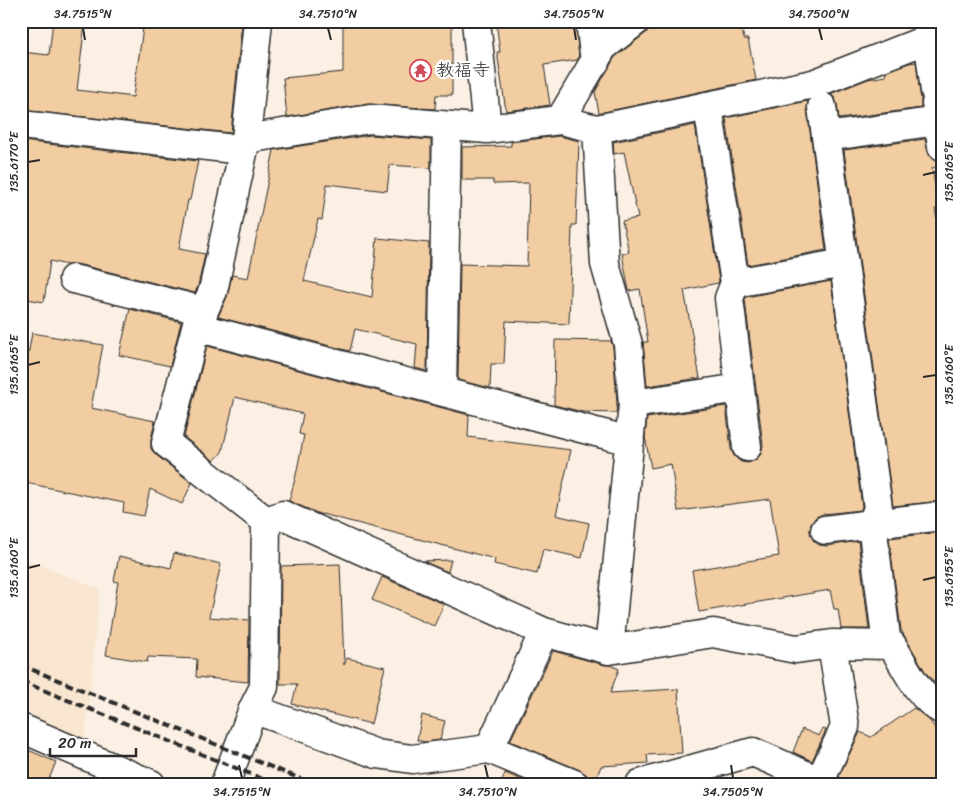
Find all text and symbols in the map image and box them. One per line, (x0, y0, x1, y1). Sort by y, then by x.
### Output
text: 34.7515°N (54, 3, 113, 25)
text: 34.7510°N (299, 3, 358, 25)
text: 34.7505°N (544, 3, 605, 25)
text: 34.7500°N (789, 3, 850, 25)
place label: 教福寺 (436, 54, 490, 86)
temple icon: 教福寺 (408, 58, 432, 82)
text: 135.6170°E (3, 130, 25, 192)
text: 135.6165°E (938, 140, 960, 202)
text: 135.6165°E (3, 333, 25, 395)
text: 135.6160°E (938, 343, 960, 405)
text: 135.6160°E (3, 536, 25, 598)
text: 135.6155°E (938, 545, 960, 608)
scale bar (50, 725, 136, 757)
text: 20 m (58, 730, 92, 756)
text: 34.7515°N (213, 781, 272, 803)
text: 34.7510°N (459, 781, 518, 803)
text: 34.7505°N (703, 781, 764, 803)

